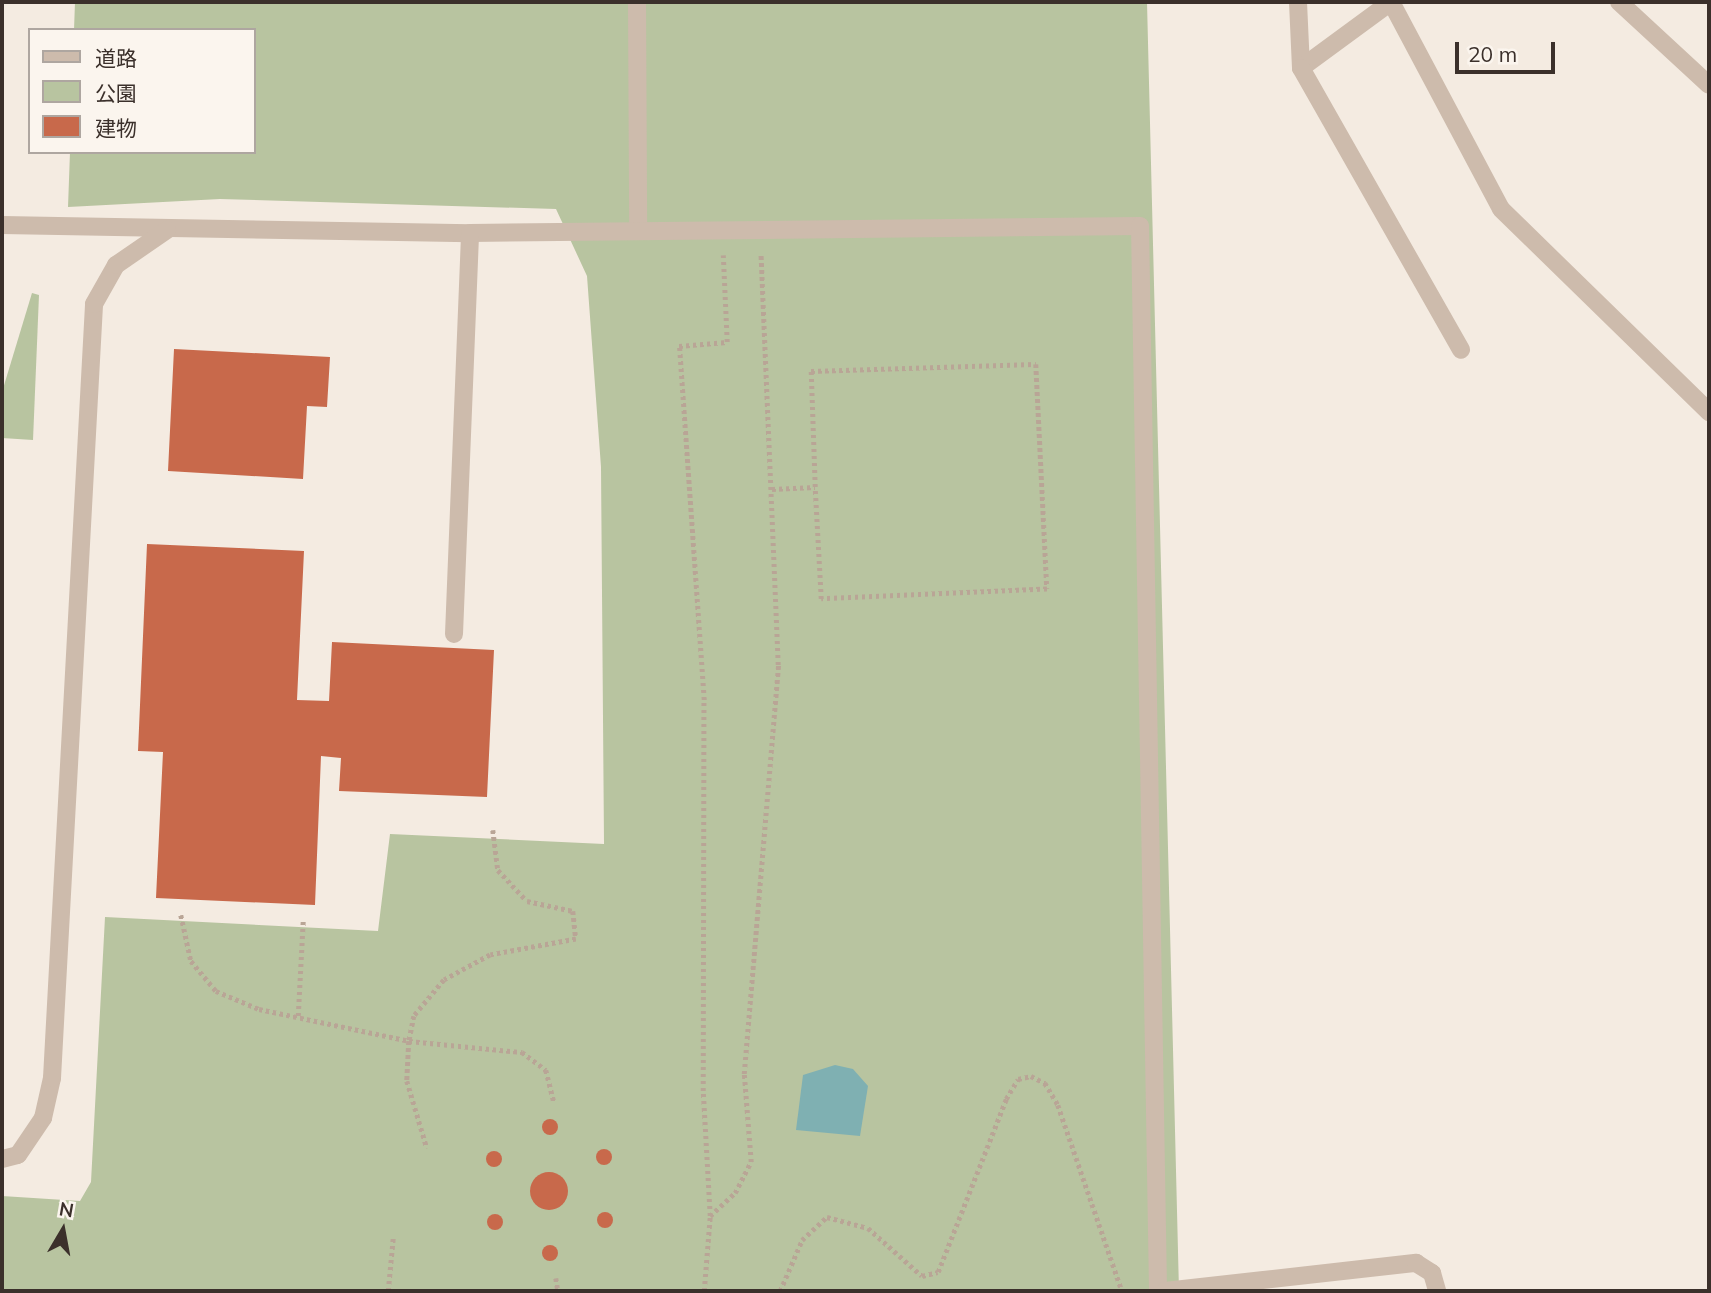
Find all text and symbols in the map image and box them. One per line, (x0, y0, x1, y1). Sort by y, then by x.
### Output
legend (28, 28, 256, 154)
scale bar (1459, 28, 1559, 72)
text: 20 m (1468, 41, 1517, 67)
text: 道路 (95, 45, 137, 71)
text: 公園 (95, 80, 137, 106)
text: 建物 (95, 115, 137, 141)
north arrow (28, 1195, 98, 1265)
text: N (57, 1196, 76, 1222)

